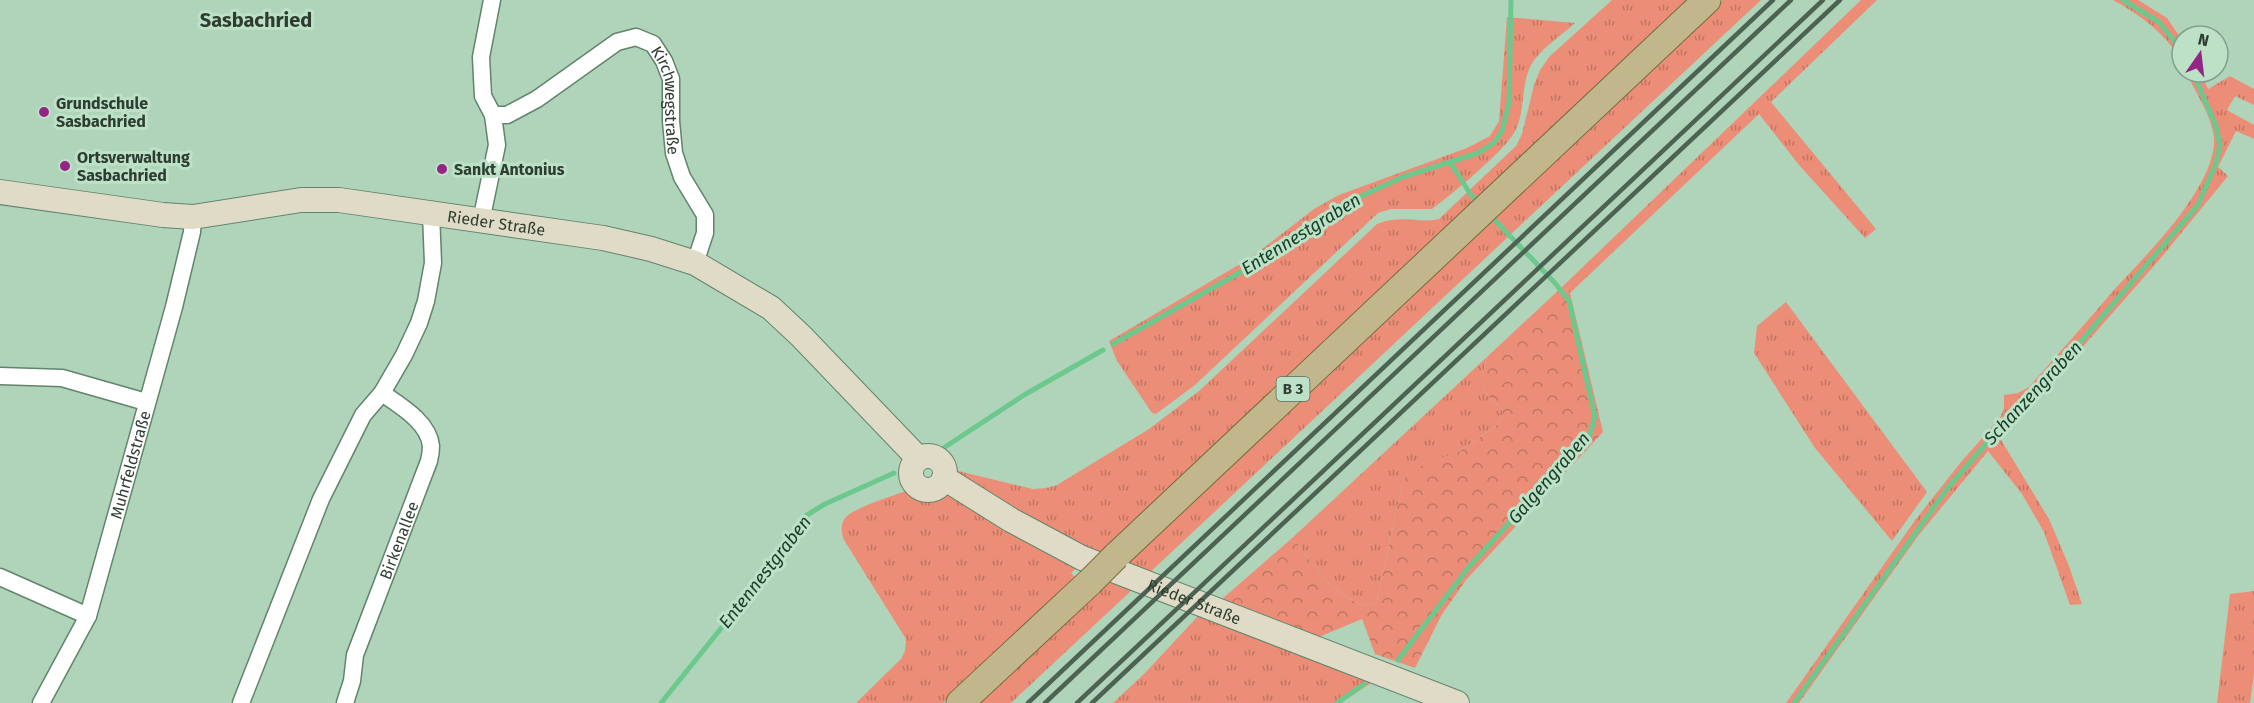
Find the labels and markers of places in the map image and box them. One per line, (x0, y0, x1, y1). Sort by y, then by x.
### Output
place label: Grundschule Sasbachried (56, 94, 148, 131)
marker: Grundschule Sasbachried (37, 105, 51, 119)
place label: Ortsverwaltung Sasbachried (77, 148, 190, 185)
marker: Ortsverwaltung Sasbachried (58, 159, 72, 173)
place label: Sankt Antonius (454, 160, 565, 179)
marker: Sankt Antonius (435, 162, 449, 176)

